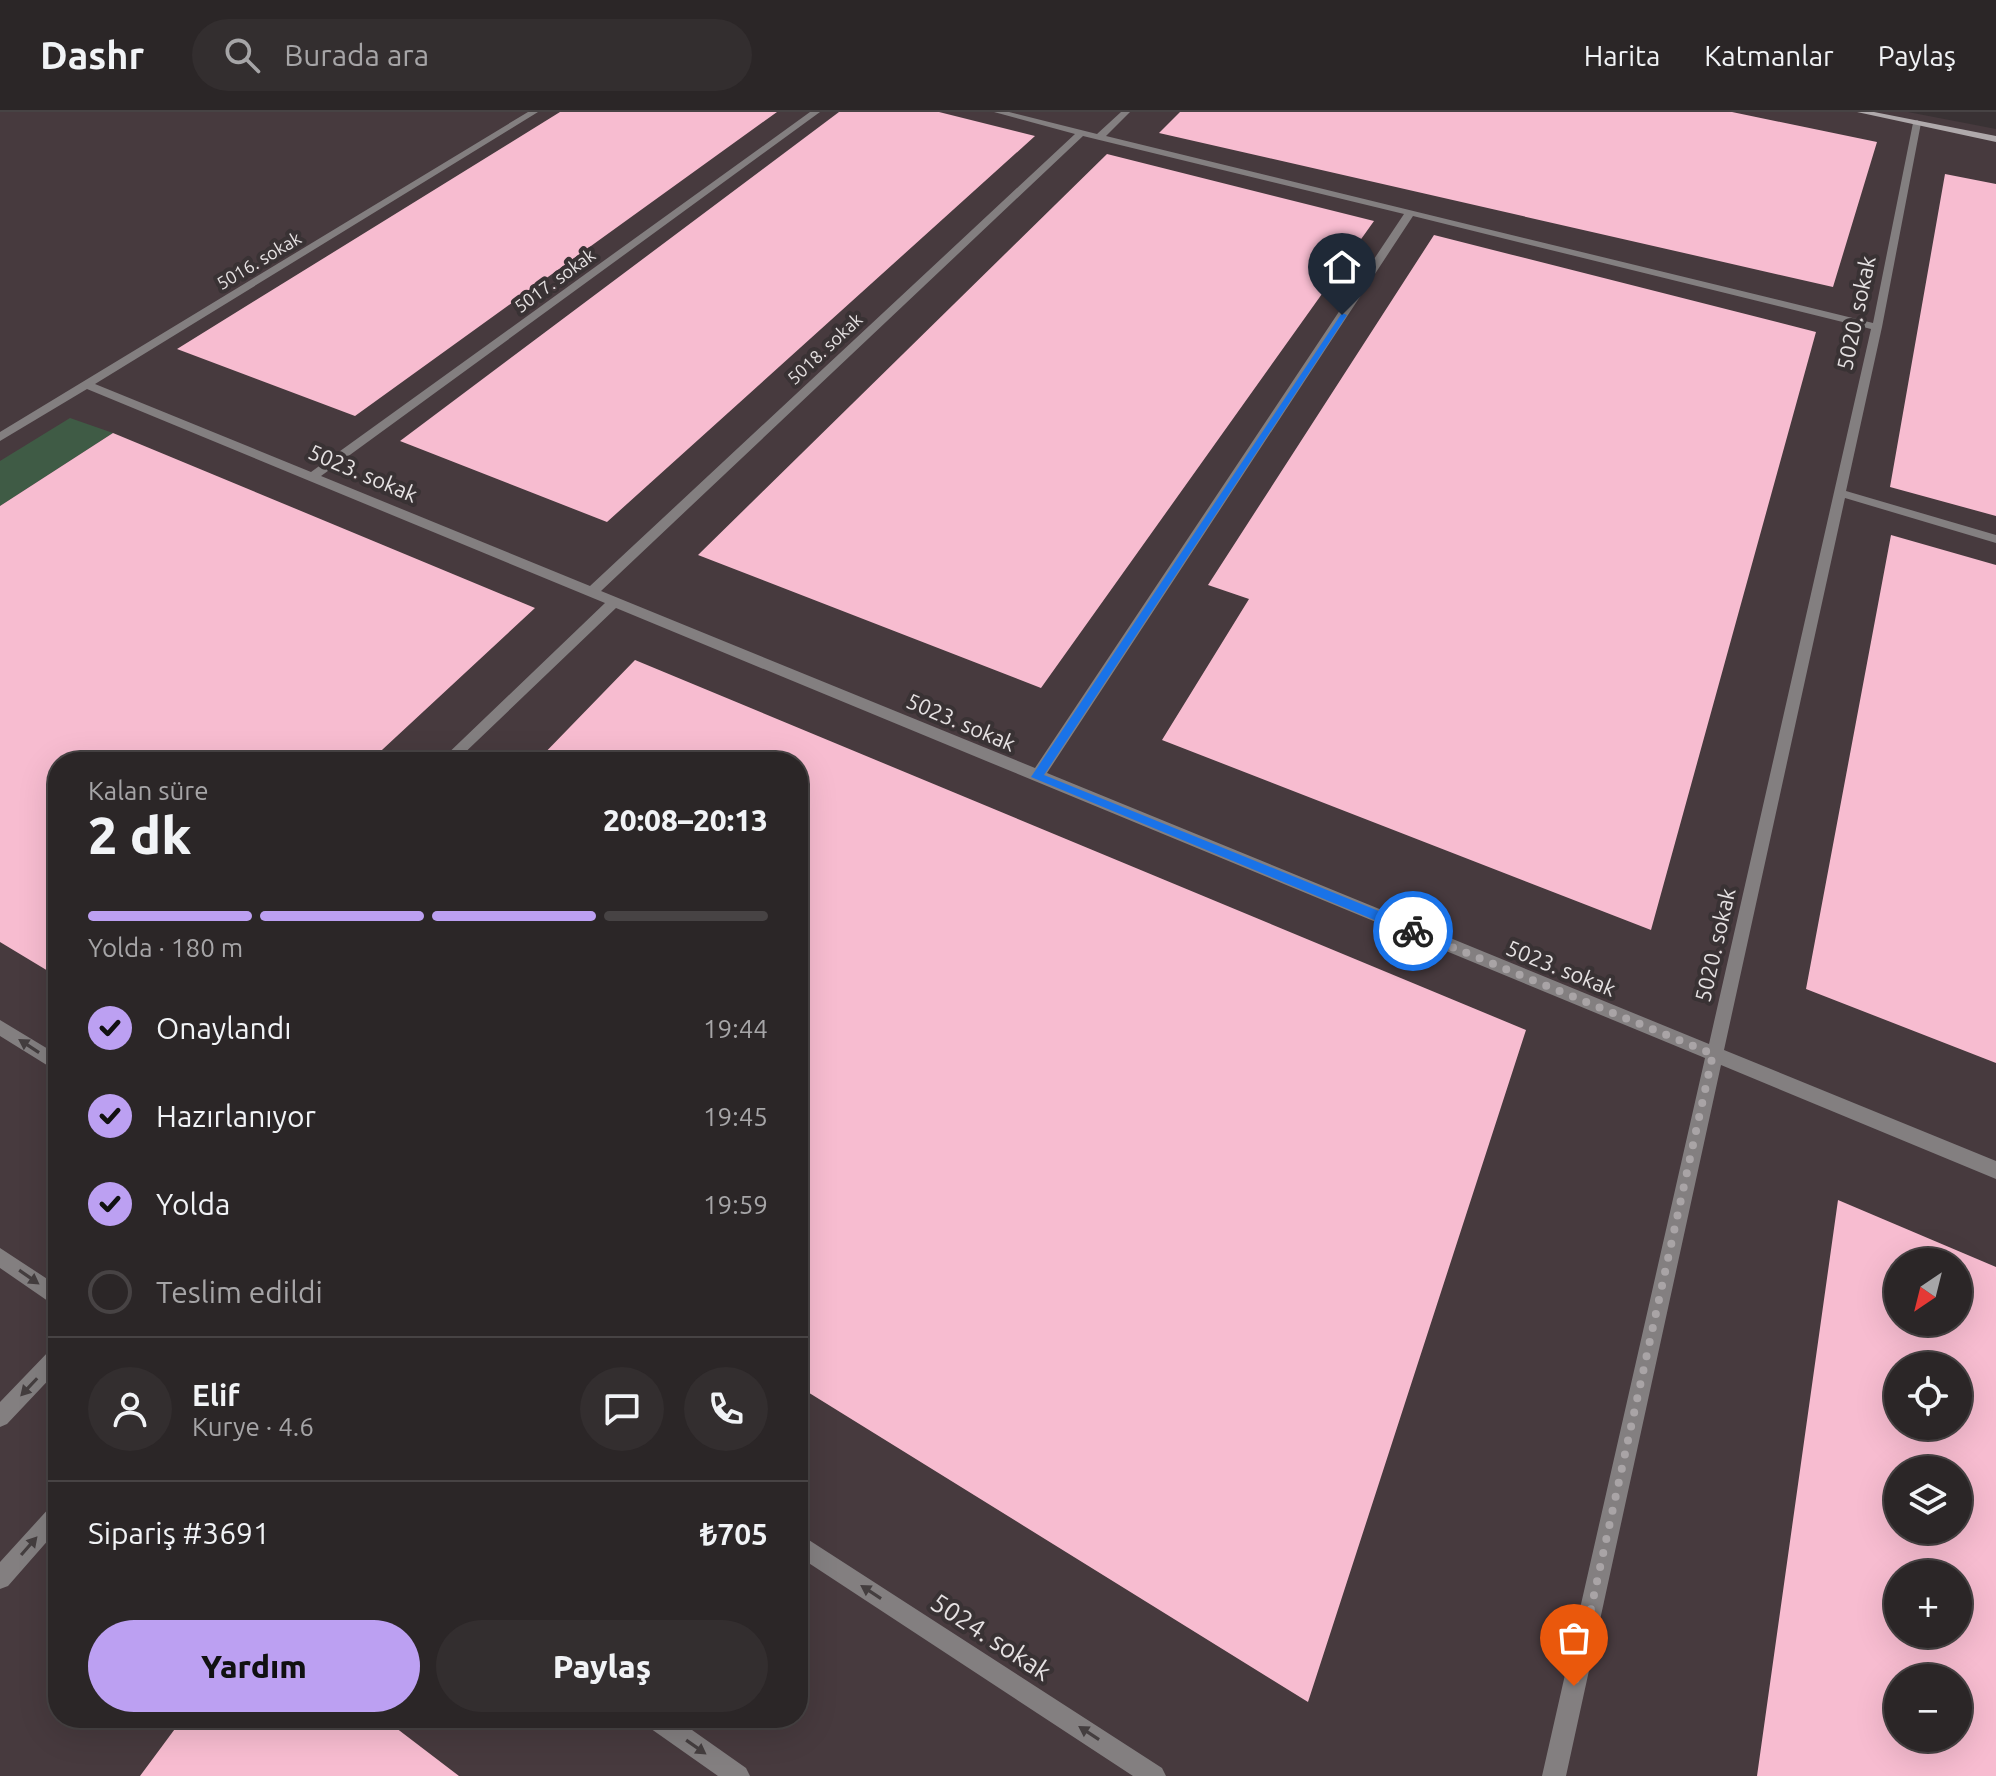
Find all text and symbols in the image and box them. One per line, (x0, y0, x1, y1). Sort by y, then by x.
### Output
search box (192, 19, 752, 91)
icon: search (220, 33, 264, 77)
text: Dashr (40, 34, 144, 76)
text: Burada ara (284, 38, 429, 72)
text: Harita (1584, 40, 1660, 71)
text: Katmanlar (1704, 40, 1834, 71)
text: Paylaş (1878, 40, 1956, 71)
street label: 5016. sokak (213, 227, 304, 293)
pin (1308, 233, 1376, 315)
street label: 5017. sokak (510, 244, 599, 316)
icon: home (1320, 245, 1364, 289)
street label: 5020. sokak (1831, 254, 1880, 372)
street label: 5018. sokak (783, 309, 866, 388)
street label: 5023. sokak (305, 438, 421, 507)
street label: 5023. sokak (903, 687, 1019, 756)
text: Kalan süre (88, 776, 209, 805)
text: 20:08–20:13 (603, 803, 768, 837)
text: 2 dk (88, 806, 191, 864)
street label: 5020. sokak (1689, 886, 1740, 1004)
courier (1373, 891, 1453, 971)
icon: bike (1391, 909, 1435, 953)
text: Yolda · 180 m (88, 933, 243, 962)
street label: 5023. sokak (1503, 934, 1620, 1001)
icon: check (88, 1006, 132, 1050)
text: Onaylandı (156, 1011, 292, 1045)
text: 19:44 (703, 1014, 768, 1043)
one-way arrow (18, 1039, 40, 1053)
icon: check (88, 1094, 132, 1138)
text: Hazırlanıyor (156, 1099, 316, 1133)
text: 19:45 (703, 1102, 768, 1131)
icon: check (88, 1182, 132, 1226)
text: Yolda (156, 1187, 230, 1221)
text: 19:59 (703, 1190, 768, 1219)
north arrow (1884, 1248, 1972, 1336)
map controls (1884, 1248, 1972, 1752)
one-way arrow (19, 1269, 39, 1285)
text: Teslim edildi (156, 1275, 323, 1309)
button: locate (1884, 1352, 1972, 1440)
button: person (88, 1367, 172, 1451)
button: chat (580, 1367, 664, 1451)
button: phone (684, 1367, 768, 1451)
one-way arrow (20, 1377, 39, 1396)
text: Elif (192, 1378, 240, 1412)
text: Kurye · 4.6 (192, 1412, 314, 1441)
button: layers (1884, 1456, 1972, 1544)
text: Sipariş #3691 (88, 1516, 270, 1550)
text: ₺705 (700, 1517, 768, 1551)
one-way arrow (20, 1536, 37, 1556)
button: + (1884, 1560, 1972, 1648)
one-way arrow (860, 1585, 882, 1599)
street label: 5024. sokak (926, 1587, 1057, 1686)
pin (1540, 1604, 1608, 1686)
icon: bag (1552, 1616, 1596, 1660)
button: Yardım (88, 1620, 420, 1712)
button: Paylaş (436, 1620, 768, 1712)
button: − (1884, 1664, 1972, 1752)
one-way arrow (1078, 1727, 1100, 1741)
one-way arrow (686, 1739, 707, 1754)

